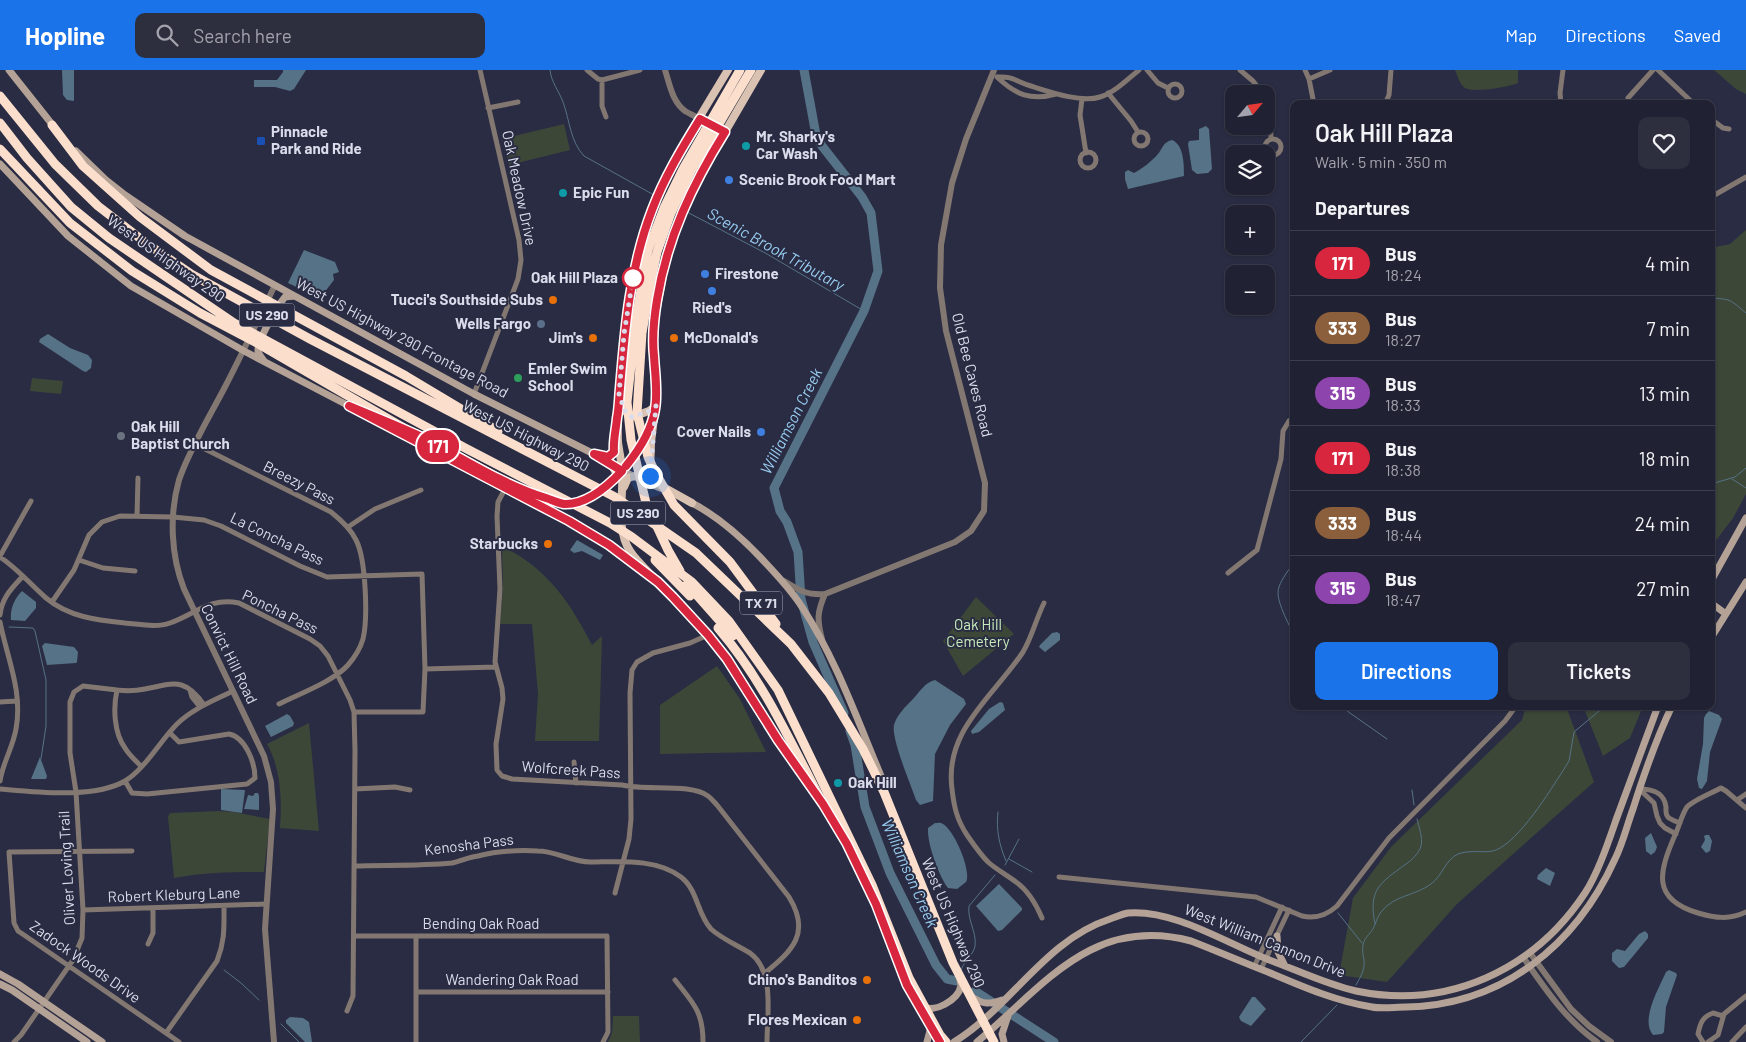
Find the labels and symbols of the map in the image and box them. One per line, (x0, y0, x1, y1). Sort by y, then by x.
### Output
north arrow (1225, 85, 1275, 135)
place label: Pinnacle Park and Ride (271, 122, 362, 157)
place label: Mr. Sharky's Car Wash (756, 127, 835, 162)
street label: Oak Meadow Drive (499, 129, 541, 247)
marker: Pinnacle Park and Ride (255, 135, 267, 147)
marker: Mr. Sharky's Car Wash (740, 140, 752, 152)
place label: Scenic Brook Food Mart (739, 170, 896, 188)
marker: Scenic Brook Food Mart (723, 174, 735, 186)
place label: Epic Fun (573, 183, 629, 201)
marker: Epic Fun (557, 187, 569, 199)
water label: Scenic Brook Tributary (704, 203, 849, 295)
street label: West US Highway 290 (104, 211, 229, 306)
place label: Firestone (715, 264, 779, 282)
marker: Oak Hill Plaza (622, 267, 644, 289)
place label: Oak Hill Plaza (531, 268, 618, 286)
marker: Firestone (699, 268, 711, 280)
street label: West US Highway 290 Frontage Road (293, 273, 512, 401)
marker: Ried's (706, 285, 718, 297)
place label: Tucci's Southside Subs (391, 290, 543, 308)
marker: Tucci's Southside Subs (547, 294, 559, 306)
place label: Ried's (692, 298, 732, 316)
road number: US 290 (240, 304, 294, 326)
street label: Old Bee Caves Road (949, 311, 997, 439)
place label: Wells Fargo (455, 314, 531, 332)
marker: Wells Fargo (535, 318, 547, 330)
place label: Jim's (549, 328, 583, 346)
place label: McDonald's (684, 328, 759, 346)
marker: Jim's (587, 332, 599, 344)
marker: McDonald's (668, 332, 680, 344)
place label: Emler Swim School (528, 359, 607, 394)
water label: Williamson Creek (756, 364, 826, 477)
marker: Emler Swim School (512, 372, 524, 384)
street label: West US Highway 290 (460, 395, 593, 475)
place label: Oak Hill Baptist Church (131, 417, 230, 452)
place label: Cover Nails (677, 422, 751, 440)
marker: Cover Nails (755, 426, 767, 438)
marker: Oak Hill Baptist Church (115, 430, 127, 442)
line badge: 171 (409, 430, 467, 462)
street label: Breezy Pass (261, 456, 338, 508)
your location (638, 464, 663, 489)
road number: US 290 (610, 502, 666, 524)
street label: La Concha Pass (228, 508, 327, 568)
place label: Starbucks (470, 534, 538, 552)
marker: Starbucks (542, 538, 554, 550)
street label: Poncha Pass (240, 585, 321, 637)
road number: TX 71 (740, 592, 782, 614)
street label: Convict Hill Road (198, 601, 262, 707)
park label: Oak Hill Cemetery (946, 615, 1010, 650)
street label: Wolfcreek Pass (521, 757, 621, 781)
place label: Oak Hill (848, 773, 897, 791)
marker: Oak Hill (832, 777, 844, 789)
street label: Oliver Loving Trail (54, 810, 78, 926)
water label: Williamson Creek (878, 816, 943, 930)
street label: Kenosha Pass (423, 830, 515, 858)
street label: West US Highway 290 (918, 855, 989, 990)
street label: Robert Kleburg Lane (107, 883, 241, 905)
street label: West William Cannon Drive (1182, 899, 1349, 981)
street label: Bending Oak Road (422, 914, 540, 932)
street label: Zadock Woods Drive (27, 916, 144, 1006)
street label: Wandering Oak Road (445, 970, 579, 988)
place label: Chino's Banditos (748, 970, 857, 988)
marker: Chino's Banditos (861, 974, 873, 986)
place label: Flores Mexican (748, 1010, 847, 1028)
marker: Flores Mexican (851, 1014, 863, 1026)

